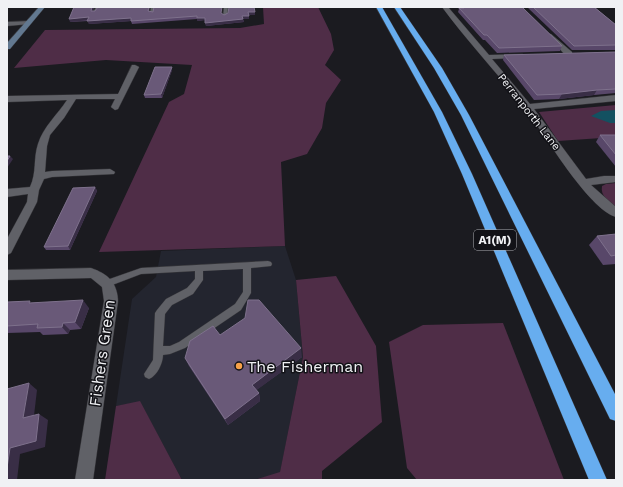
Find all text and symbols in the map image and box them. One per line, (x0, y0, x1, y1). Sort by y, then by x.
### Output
street label: Perranporth Lane (495, 71, 563, 153)
road number: A1(M) (474, 230, 516, 250)
street label: Fishers Green (85, 298, 119, 408)
place label: The Fisherman (247, 357, 363, 376)
marker: The Fisherman (234, 361, 244, 371)

